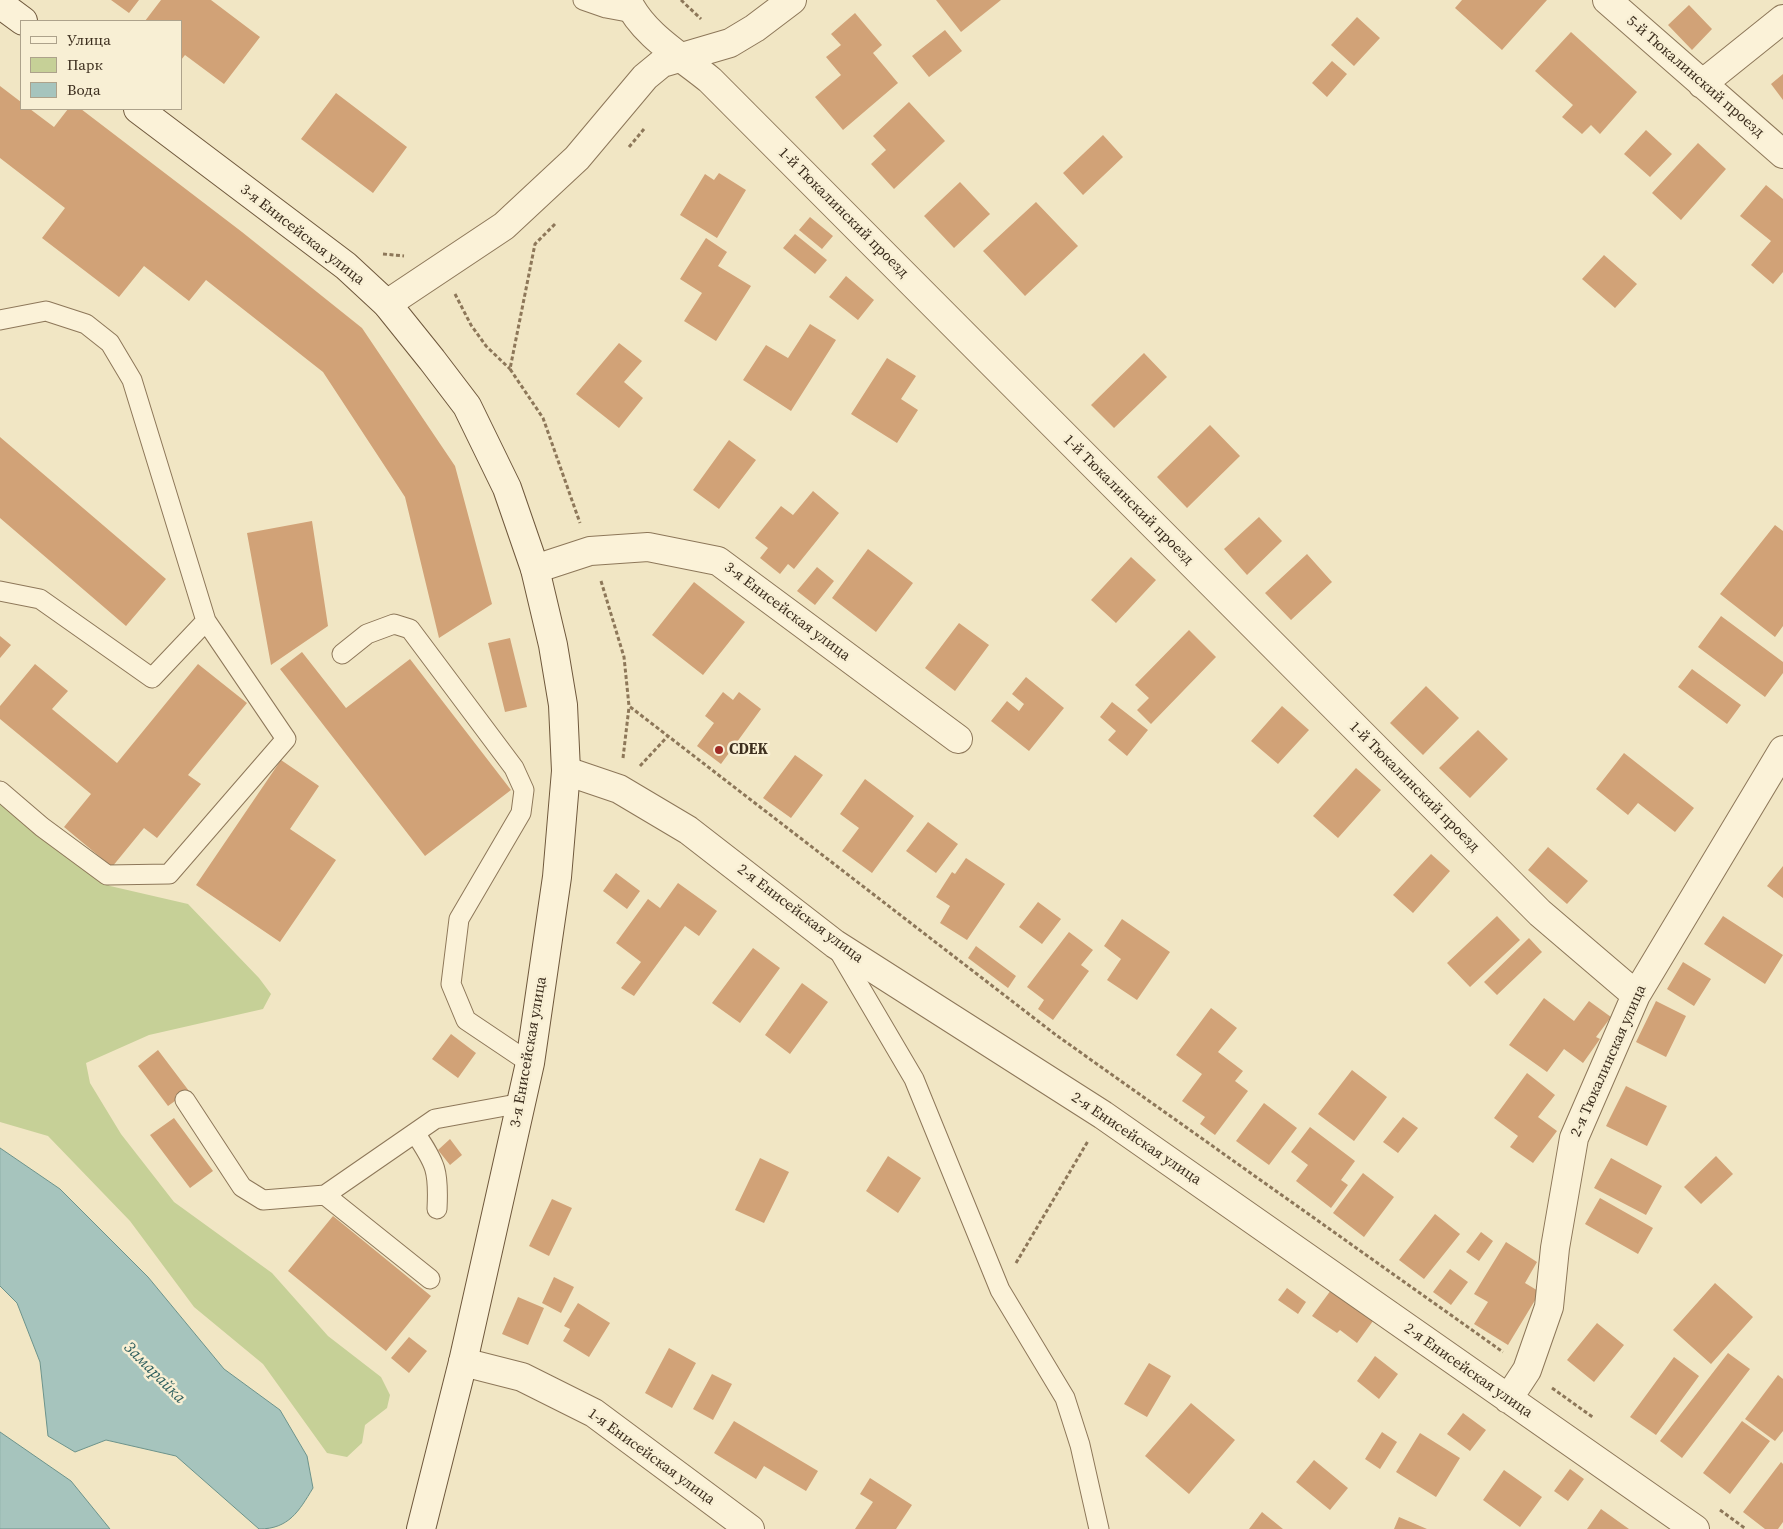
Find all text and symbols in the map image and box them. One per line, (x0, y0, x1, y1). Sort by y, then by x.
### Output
street label: 5-й Тюкалинский проезд (1622, 12, 1768, 142)
legend (20, 20, 182, 110)
text: Улица (67, 29, 111, 50)
text: Парк (67, 54, 103, 75)
text: Вода (67, 79, 101, 100)
street label: 1-й Тюкалинский проезд (774, 144, 912, 282)
street label: 3-я Енисейская улица (236, 181, 368, 289)
street label: 1-й Тюкалинский проезд (1059, 431, 1197, 569)
street label: 3-я Енисейская улица (721, 559, 853, 665)
street label: 1-й Тюкалинский проезд (1345, 718, 1483, 856)
place label: CDEK (729, 741, 768, 759)
marker: CDEK (713, 744, 725, 756)
street label: 2-я Енисейская улица (734, 861, 866, 967)
street label: 3-я Енисейская улица (507, 975, 551, 1129)
street label: 2-я Тюкалинская улица (1567, 982, 1651, 1140)
street label: 2-я Енисейская улица (1068, 1089, 1204, 1189)
street label: 2-я Енисейская улица (1400, 1320, 1536, 1422)
water label: Замарайка (119, 1338, 189, 1408)
street label: 1-я Енисейская улица (584, 1405, 718, 1509)

